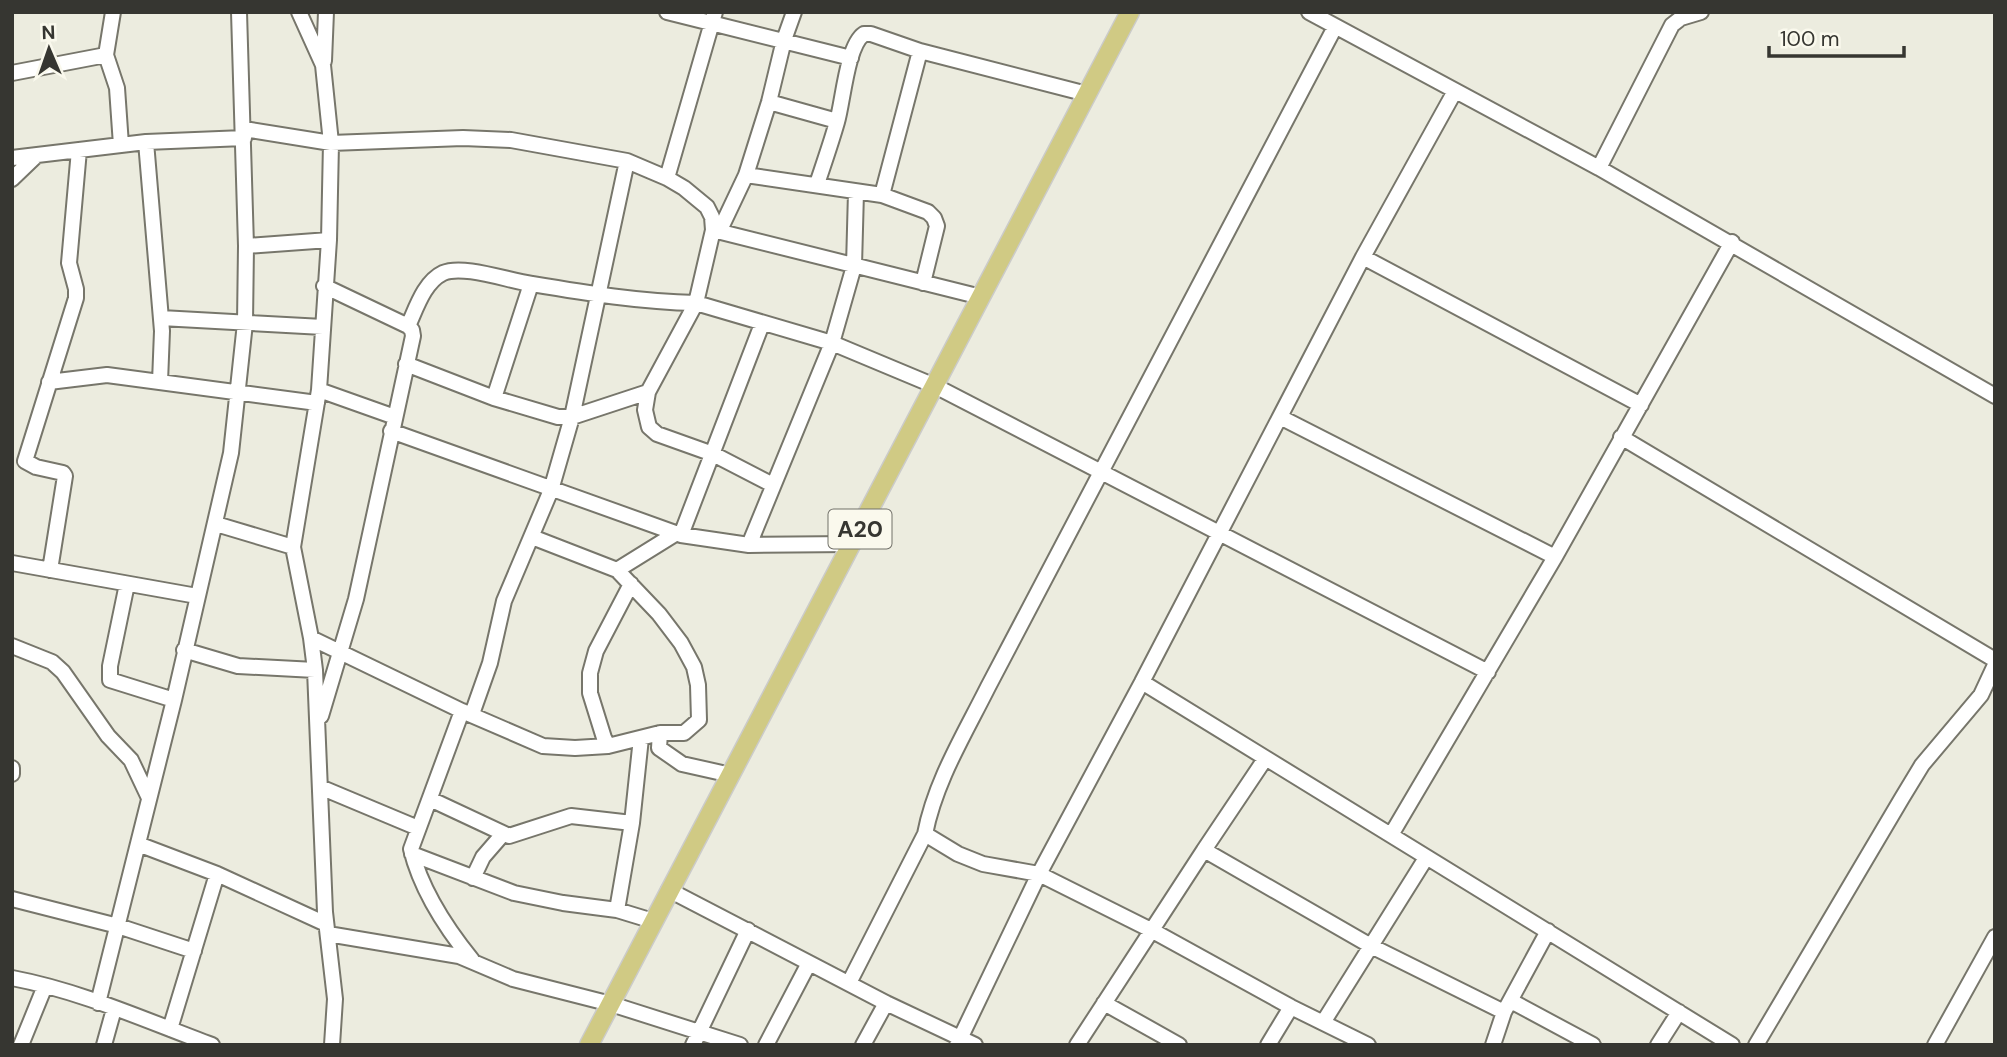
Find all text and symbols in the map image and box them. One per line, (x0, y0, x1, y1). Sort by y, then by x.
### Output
north arrow (14, 14, 84, 84)
scale bar (1769, 14, 1904, 58)
text: N (41, 20, 56, 45)
text: 100 m (1780, 25, 1840, 53)
road number: A20 (828, 509, 892, 548)

